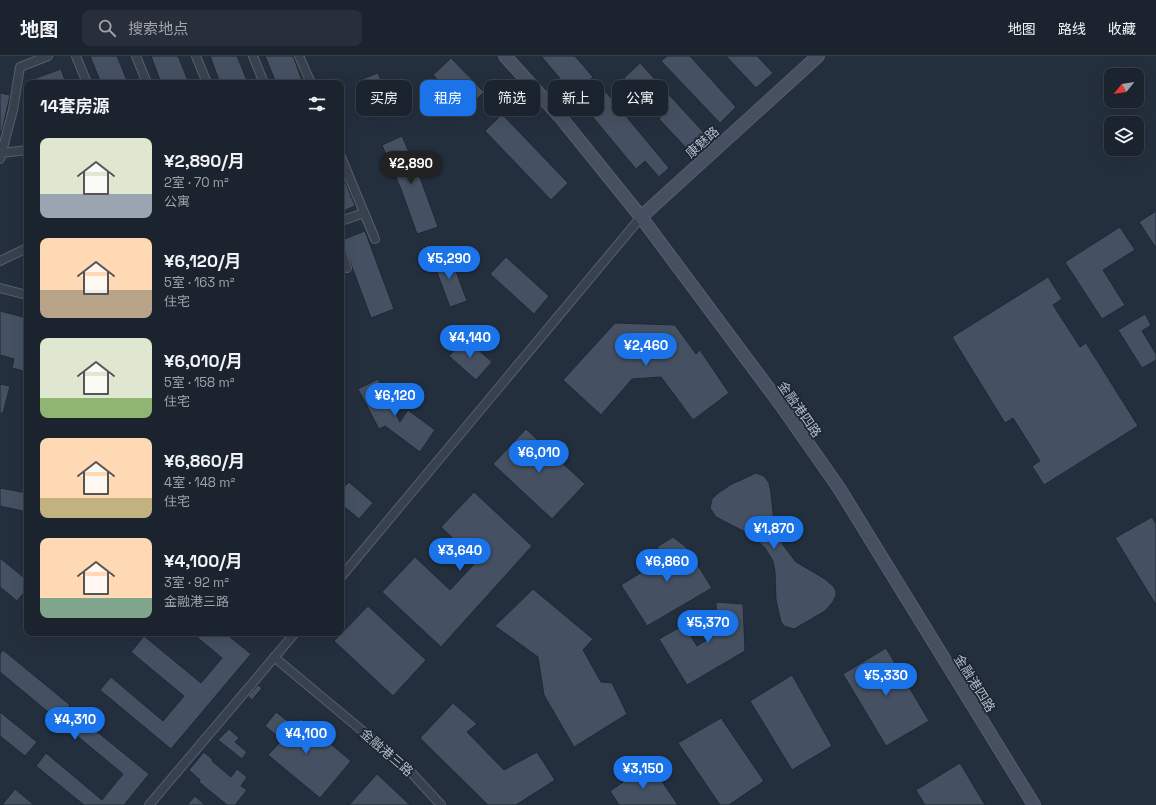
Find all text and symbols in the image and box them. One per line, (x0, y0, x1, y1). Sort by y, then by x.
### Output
search box (82, 10, 362, 46)
text: 地图 (20, 17, 58, 42)
icon: search (96, 17, 118, 39)
text: 搜索地点 (128, 19, 188, 38)
text: 地图 (1008, 20, 1036, 38)
text: 路线 (1058, 20, 1086, 38)
text: 收藏 (1108, 20, 1136, 38)
north arrow (1104, 68, 1144, 108)
map controls (1104, 68, 1144, 156)
chip: 买房 (356, 80, 412, 116)
chip: 租房 (420, 80, 476, 116)
chip: 筛选 (484, 80, 540, 116)
chip: 新上 (548, 80, 604, 116)
chip: 公寓 (612, 80, 668, 116)
icon: filters (306, 93, 328, 115)
text: 14套房源 (40, 95, 110, 117)
button: layers (1104, 116, 1144, 156)
street label: 康魅路 (682, 123, 723, 162)
text: ¥2,890/月 (164, 150, 245, 172)
pin: ¥2,890 (378, 151, 444, 185)
icon: home (72, 154, 120, 202)
text: ¥2,890 (389, 155, 433, 172)
text: 2室 · 70 m² (164, 174, 229, 191)
text: 公寓 (164, 193, 190, 210)
pin: ¥5,290 (416, 246, 482, 280)
text: ¥6,120/月 (164, 250, 242, 272)
text: ¥5,290 (427, 250, 471, 267)
icon: home (72, 254, 120, 302)
text: 5室 · 163 m² (164, 274, 234, 291)
text: 住宅 (164, 293, 190, 310)
pin: ¥4,140 (437, 325, 503, 359)
text: ¥4,140 (449, 329, 491, 346)
pin: ¥2,460 (613, 333, 679, 367)
text: ¥2,460 (624, 337, 668, 354)
text: ¥6,010/月 (164, 350, 243, 372)
icon: home (72, 354, 120, 402)
text: 5室 · 158 m² (164, 374, 235, 391)
street label: 金融港四路 (774, 378, 825, 441)
pin: ¥6,120 (362, 383, 428, 417)
text: ¥6,120 (374, 387, 416, 404)
text: 住宅 (164, 393, 190, 410)
pin: ¥6,010 (506, 440, 572, 474)
text: ¥6,010 (518, 444, 560, 461)
text: ¥6,860/月 (164, 450, 245, 472)
icon: home (72, 454, 120, 502)
text: 4室 · 148 m² (164, 474, 235, 491)
text: 住宅 (164, 493, 190, 510)
pin: ¥1,870 (741, 516, 807, 550)
text: ¥1,870 (753, 520, 795, 537)
pin: ¥3,640 (427, 538, 493, 572)
text: ¥3,640 (438, 542, 482, 559)
pin: ¥6,860 (634, 549, 700, 583)
text: ¥4,100/月 (164, 550, 243, 572)
text: ¥6,860 (645, 553, 689, 570)
icon: home (72, 554, 120, 602)
text: 3室 · 92 m² (164, 574, 229, 591)
text: 金融港三路 (164, 593, 229, 610)
pin: ¥5,370 (675, 610, 741, 644)
text: ¥5,370 (686, 614, 730, 631)
street label: 金融港四路 (950, 651, 999, 715)
pin: ¥5,330 (853, 663, 919, 697)
text: ¥5,330 (864, 667, 908, 684)
pin: ¥4,310 (42, 707, 108, 741)
text: ¥4,310 (54, 711, 96, 728)
pin: ¥4,100 (273, 721, 339, 755)
text: ¥4,100 (285, 725, 327, 742)
street label: 金融港三路 (357, 725, 417, 780)
pin: ¥3,150 (610, 756, 676, 790)
text: ¥3,150 (622, 760, 664, 777)

